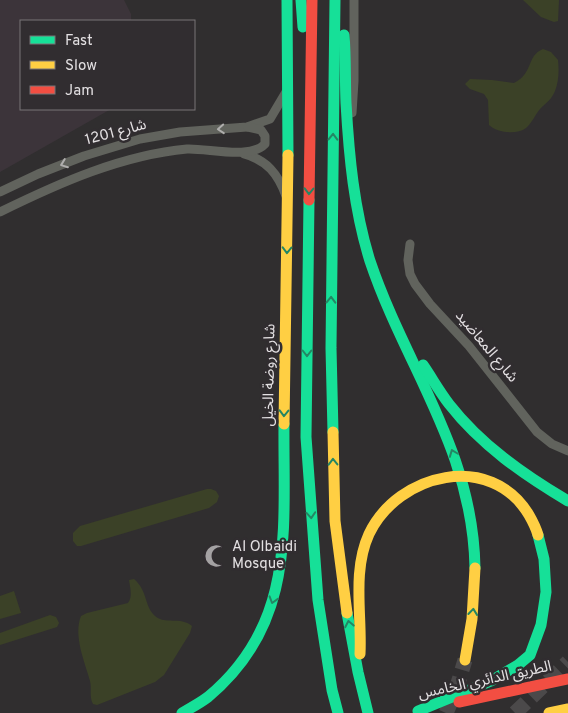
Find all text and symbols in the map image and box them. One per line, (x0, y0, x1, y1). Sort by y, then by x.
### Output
legend (20, 20, 195, 110)
text: Fast (65, 32, 93, 51)
text: Slow (65, 57, 97, 76)
text: Jam (65, 82, 94, 101)
street label: شارع 1201 (83, 116, 149, 151)
one-way arrow (217, 123, 225, 134)
one-way arrow (328, 133, 338, 141)
one-way arrow (60, 158, 68, 168)
one-way arrow (304, 187, 314, 195)
one-way arrow (282, 247, 292, 255)
one-way arrow (326, 296, 336, 304)
street label: شارع المعاضيد (450, 307, 522, 388)
street label: شارع روضة الخيل (260, 323, 281, 427)
one-way arrow (302, 350, 312, 357)
one-way arrow (279, 410, 289, 417)
one-way arrow (449, 449, 459, 458)
one-way arrow (328, 458, 339, 466)
one-way arrow (305, 512, 316, 520)
place label: Al Olbaidi Mosque (232, 538, 297, 574)
mosque icon: Al Olbaidi Mosque (203, 543, 229, 569)
one-way arrow (269, 595, 279, 604)
one-way arrow (467, 608, 478, 616)
one-way arrow (344, 619, 355, 628)
street label: الطريق الدائري الخامس (417, 658, 554, 705)

